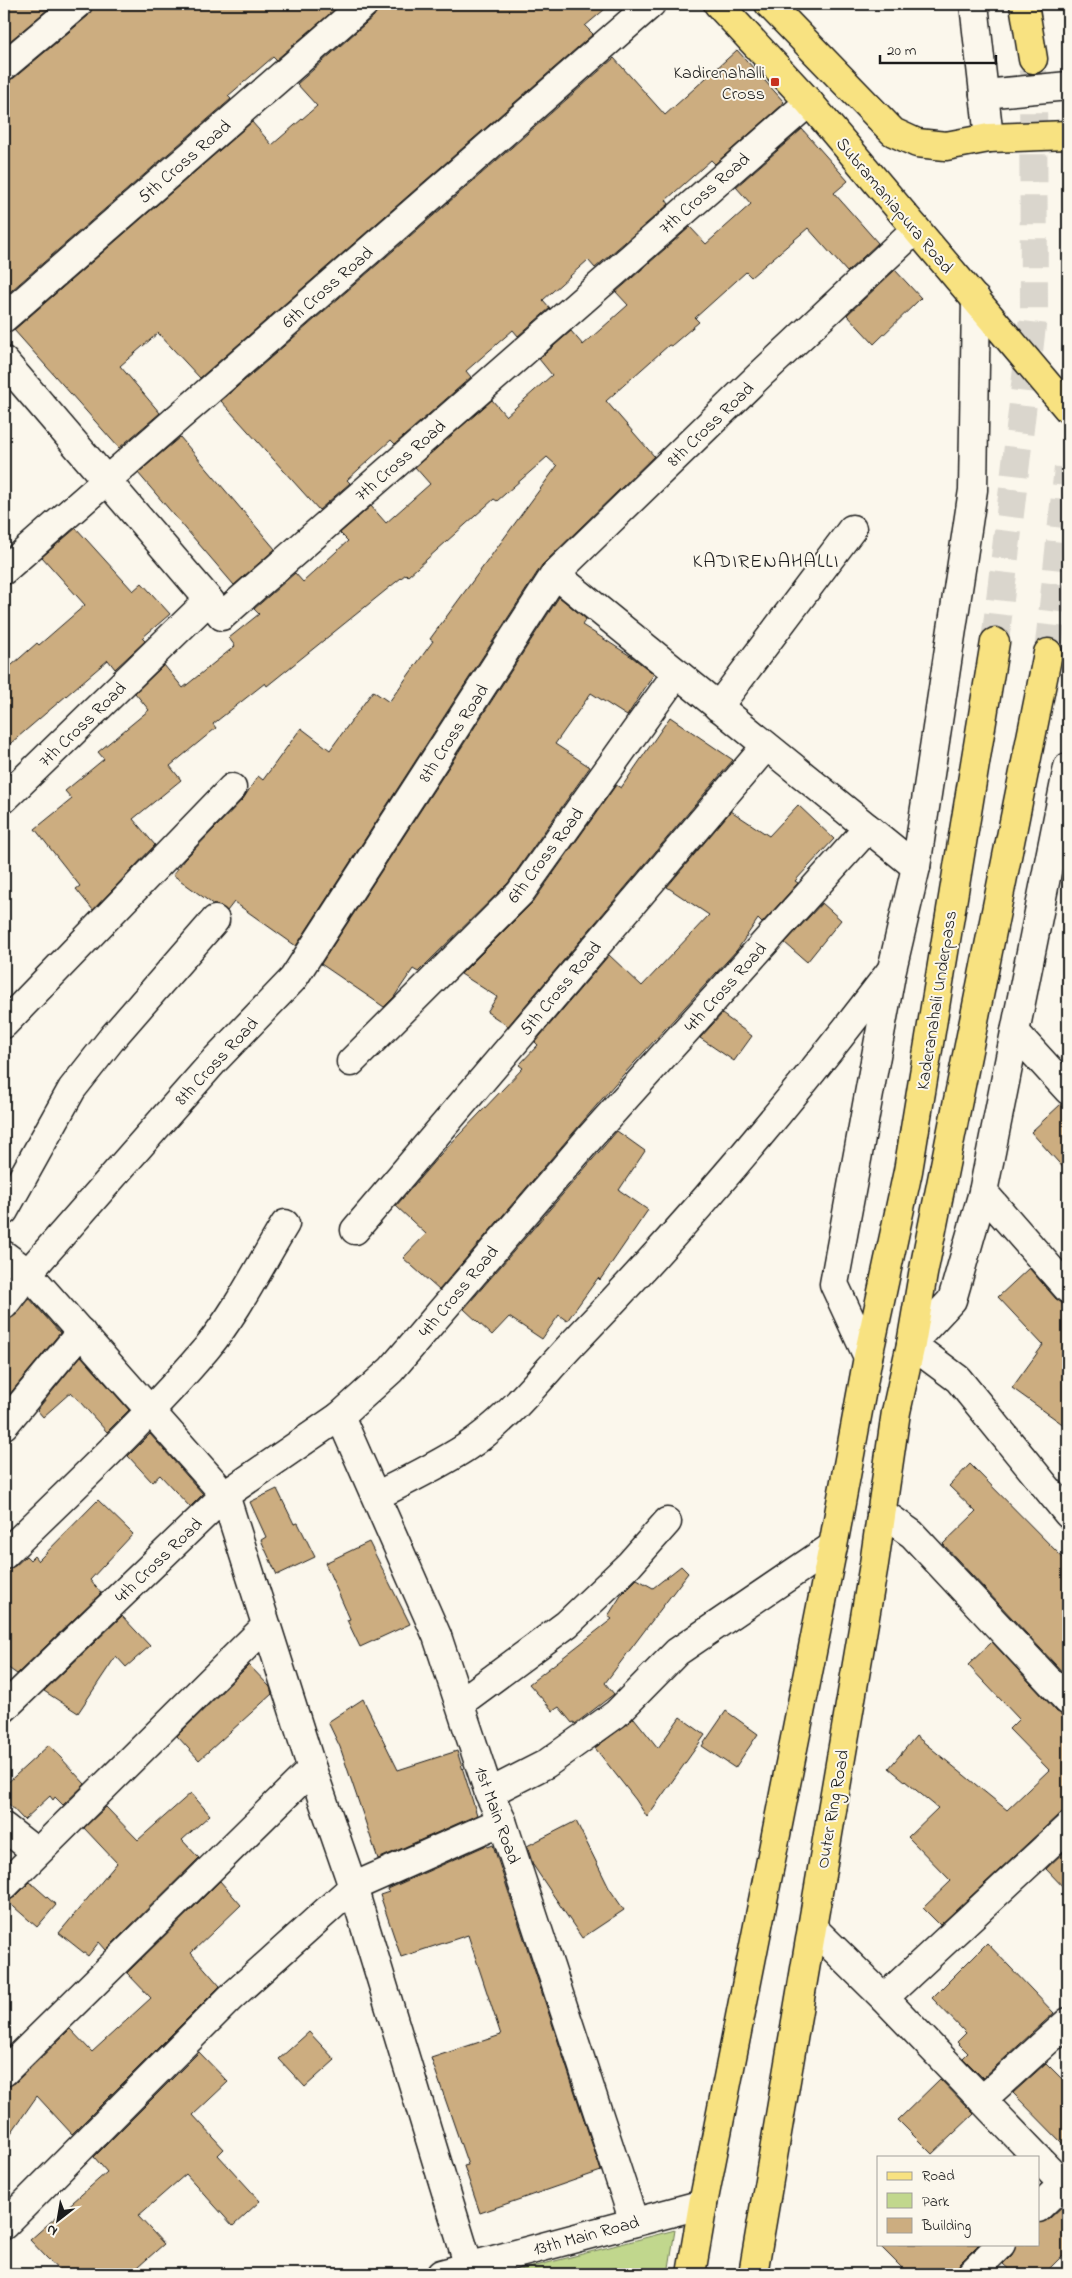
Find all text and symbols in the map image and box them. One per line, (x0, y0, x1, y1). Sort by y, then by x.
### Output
scale bar (880, 32, 996, 64)
text: 20 m (887, 40, 917, 62)
place label: Kadirenahalli Cross (673, 61, 765, 108)
marker: Kadirenahalli Cross (769, 76, 781, 88)
street label: 5th Cross Road (133, 115, 238, 210)
street label: Subramaniapura Road (829, 132, 958, 280)
street label: 7th Cross Road (654, 148, 757, 241)
street label: 6th Cross Road (277, 241, 380, 336)
street label: 8th Cross Road (662, 377, 761, 474)
street label: 7th Cross Road (350, 415, 453, 508)
district label: KADIRENAHALLI (693, 548, 839, 577)
street label: 7th Cross Road (34, 677, 133, 774)
street label: 8th Cross Road (413, 680, 496, 788)
street label: 6th Cross Road (502, 803, 591, 909)
street label: Kaderanahali Underpass (911, 909, 965, 1092)
street label: 5th Cross Road (514, 936, 609, 1042)
street label: 4th Cross Road (679, 938, 774, 1039)
street label: 8th Cross Road (170, 1012, 265, 1112)
street label: 4th Cross Road (413, 1241, 506, 1344)
street label: 4th Cross Road (110, 1513, 209, 1610)
street label: Outer Ring Road (811, 1748, 858, 1871)
street label: 1st Main Road (466, 1763, 526, 1868)
legend (877, 2156, 1040, 2246)
text: Road (922, 2165, 955, 2187)
text: Park (922, 2191, 950, 2213)
north arrow (32, 2196, 82, 2246)
street label: 13th Main Road (531, 2210, 642, 2264)
text: Building (921, 2215, 971, 2238)
text: N (43, 2218, 62, 2241)

